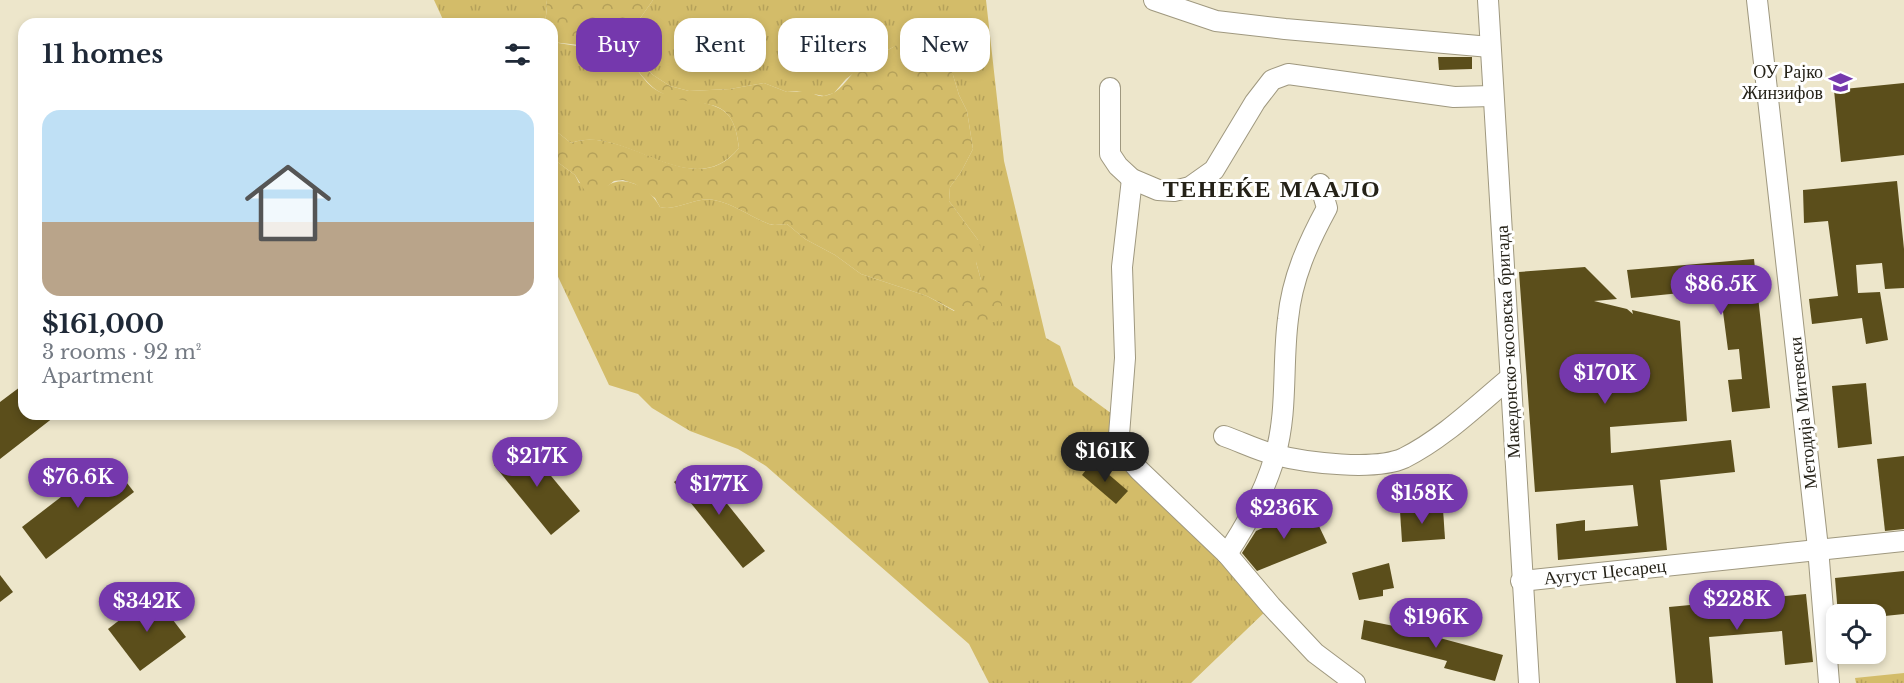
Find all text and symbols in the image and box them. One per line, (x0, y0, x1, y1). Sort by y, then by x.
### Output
chip: Buy (576, 18, 662, 72)
chip: Rent (674, 18, 766, 72)
chip: Filters (778, 18, 888, 72)
chip: New (900, 18, 990, 72)
text: 11 homes (42, 38, 163, 70)
icon: filters (501, 38, 534, 71)
place label: ОУ Рајко Жинзифов (1742, 61, 1823, 104)
school or university icon: ОУ Рајко Жинзифов (1828, 69, 1854, 95)
icon: home (234, 149, 342, 257)
district label: ТЕНЕЌЕ МААЛО (1163, 174, 1381, 203)
street label: Македонско-косовска бригада (1491, 225, 1525, 459)
pin: $86.5K (1672, 265, 1770, 316)
text: $86.5K (1685, 272, 1757, 296)
text: $161,000 (42, 308, 164, 340)
street label: Методија Митевски (1784, 335, 1822, 490)
text: 3 rooms · 92 m² (42, 340, 201, 364)
pin: $170K (1563, 354, 1647, 405)
text: $170K (1573, 361, 1637, 385)
text: Apartment (42, 364, 153, 388)
pin: $161K (1063, 432, 1147, 483)
pin: $217K (495, 437, 579, 488)
text: $161K (1075, 439, 1135, 463)
text: $217K (506, 444, 568, 468)
pin: $76.6K (29, 458, 127, 509)
text: $76.6K (42, 465, 114, 489)
pin: $177K (677, 465, 761, 516)
text: $177K (690, 472, 748, 496)
pin: $158K (1380, 474, 1464, 525)
text: $158K (1391, 481, 1453, 505)
pin: $236K (1242, 489, 1326, 540)
text: $236K (1250, 496, 1318, 520)
street label: Аугуст Цесарец (1543, 555, 1668, 589)
pin: $228K (1695, 580, 1779, 631)
pin: $342K (105, 582, 189, 633)
text: $228K (1703, 587, 1771, 611)
text: $342K (113, 589, 181, 613)
pin: $196K (1394, 598, 1478, 649)
map controls (1826, 604, 1886, 664)
button: locate (1826, 604, 1886, 664)
text: $196K (1404, 605, 1469, 629)

